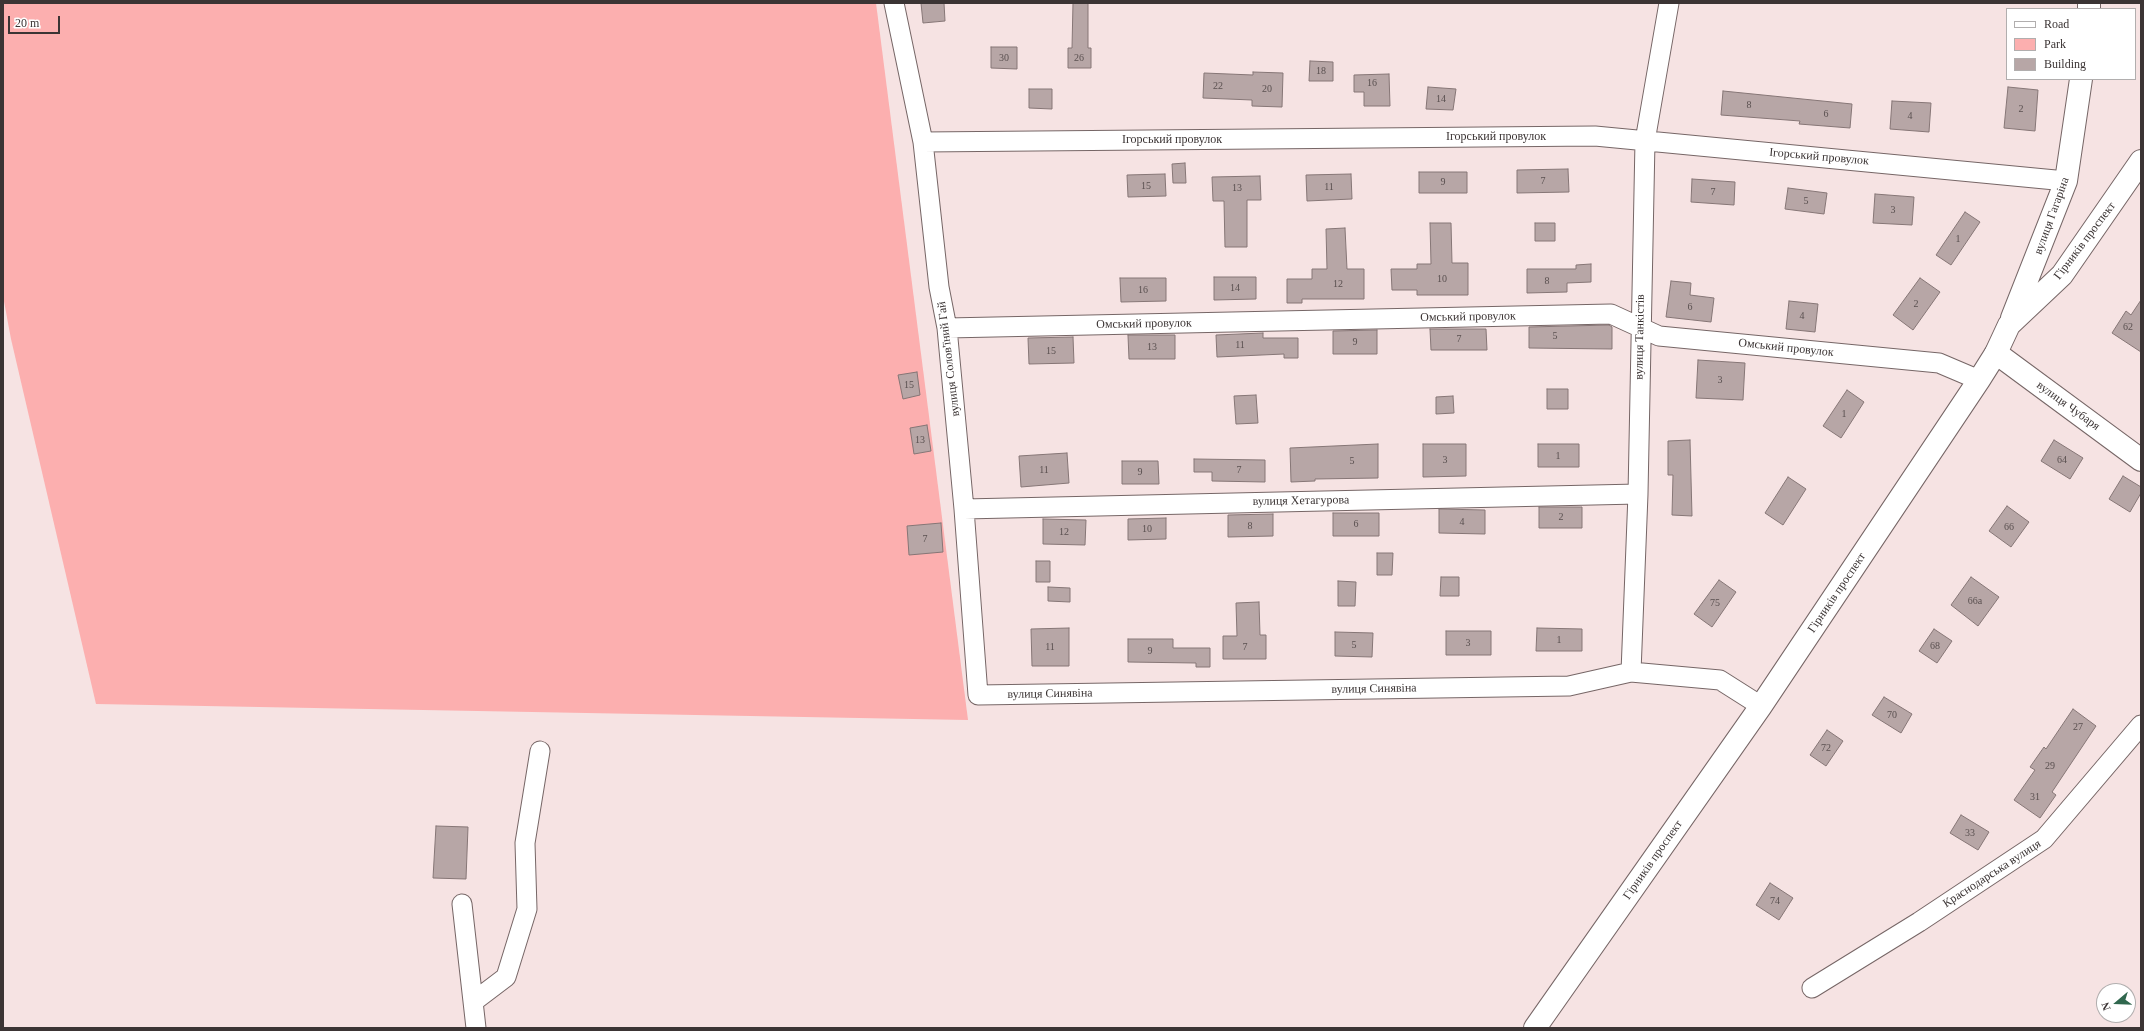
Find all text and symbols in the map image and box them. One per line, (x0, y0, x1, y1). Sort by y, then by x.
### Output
scale bar (10, 8, 62, 34)
legend (2006, 8, 2136, 80)
text: 20 m (15, 16, 39, 30)
text: Road (2044, 17, 2069, 31)
text: Park (2044, 37, 2066, 51)
house number: 30 (999, 52, 1009, 64)
house number: 26 (1074, 52, 1084, 64)
text: Building (2044, 57, 2086, 71)
house number: 18 (1316, 65, 1326, 77)
house number: 16 (1367, 77, 1377, 89)
house number: 22 (1213, 80, 1223, 92)
house number: 20 (1262, 83, 1272, 95)
house number: 14 (1436, 93, 1446, 105)
house number: 8 (1746, 99, 1752, 111)
house number: 2 (2018, 103, 2024, 115)
house number: 6 (1824, 108, 1828, 120)
house number: 4 (1908, 110, 1912, 122)
street label: Ігорський провулок (1446, 130, 1546, 144)
street label: Ігорський провулок (1122, 133, 1222, 147)
street label: Ігорський провулок (1769, 145, 1869, 169)
house number: 7 (1540, 175, 1546, 187)
street label: вулиця Гагаріна (2031, 175, 2073, 257)
house number: 9 (1440, 176, 1446, 188)
house number: 15 (1141, 180, 1151, 192)
house number: 11 (1324, 181, 1334, 193)
house number: 13 (1232, 182, 1242, 194)
house number: 7 (1710, 186, 1716, 198)
house number: 5 (1804, 195, 1808, 207)
street label: Гірників проспект (2051, 199, 2119, 283)
house number: 3 (1890, 204, 1896, 216)
house number: 1 (1956, 233, 1960, 245)
house number: 10 (1437, 273, 1447, 285)
house number: 8 (1544, 275, 1550, 287)
house number: 12 (1333, 278, 1343, 290)
house number: 14 (1230, 282, 1240, 294)
house number: 16 (1138, 284, 1148, 296)
street label: вулиця Танкістів (1632, 294, 1648, 380)
house number: 2 (1914, 298, 1918, 310)
street label: вулиця Солов'їний Гай (935, 301, 963, 417)
house number: 6 (1688, 301, 1692, 313)
street label: Омський провулок (1420, 309, 1516, 325)
house number: 4 (1800, 310, 1804, 322)
street label: Омський провулок (1096, 316, 1192, 332)
house number: 62 (2123, 321, 2133, 333)
house number: 5 (1552, 330, 1558, 342)
house number: 7 (1456, 333, 1462, 345)
house number: 9 (1352, 336, 1358, 348)
street label: Омський провулок (1738, 336, 1834, 360)
house number: 11 (1235, 339, 1245, 351)
house number: 13 (1147, 341, 1157, 353)
house number: 15 (1046, 345, 1056, 357)
house number: 3 (1718, 374, 1722, 386)
street label: вулиця Чубаря (2034, 378, 2102, 434)
house number: 15 (904, 379, 914, 391)
house number: 1 (1842, 408, 1846, 420)
house number: 13 (915, 434, 925, 446)
house number: 1 (1556, 450, 1560, 462)
house number: 3 (1442, 454, 1448, 466)
house number: 64 (2057, 454, 2067, 466)
house number: 5 (1350, 455, 1354, 467)
house number: 11 (1039, 464, 1049, 476)
house number: 7 (1236, 464, 1242, 476)
house number: 9 (1138, 466, 1142, 478)
street label: вулиця Хетагурова (1253, 493, 1349, 509)
house number: 2 (1558, 511, 1564, 523)
house number: 4 (1460, 516, 1464, 528)
house number: 6 (1354, 518, 1358, 530)
house number: 8 (1248, 520, 1252, 532)
house number: 66 (2004, 521, 2014, 533)
house number: 10 (1142, 523, 1152, 535)
house number: 12 (1059, 526, 1069, 538)
house number: 7 (922, 533, 928, 545)
street label: Гірників проспект (1805, 550, 1869, 636)
house number: 66а (1968, 595, 1982, 607)
house number: 75 (1710, 597, 1720, 609)
house number: 1 (1556, 634, 1562, 646)
house number: 3 (1466, 637, 1470, 649)
house number: 5 (1352, 639, 1356, 651)
house number: 68 (1930, 640, 1940, 652)
house number: 11 (1045, 641, 1055, 653)
house number: 7 (1242, 641, 1248, 653)
house number: 9 (1148, 645, 1152, 657)
street label: вулиця Синявіна (1331, 681, 1417, 697)
street label: вулиця Синявіна (1007, 686, 1093, 702)
house number: 70 (1887, 709, 1897, 721)
house number: 27 (2073, 721, 2083, 733)
house number: 72 (1821, 742, 1831, 754)
house number: 29 (2045, 760, 2055, 772)
house number: 31 (2030, 791, 2040, 803)
street label: Гірників проспект (1620, 818, 1686, 902)
house number: 33 (1965, 827, 1975, 839)
street label: Краснодарська вулиця (1940, 837, 2044, 911)
house number: 74 (1770, 895, 1780, 907)
north arrow (2096, 983, 2136, 1023)
text: N (2099, 1001, 2113, 1012)

